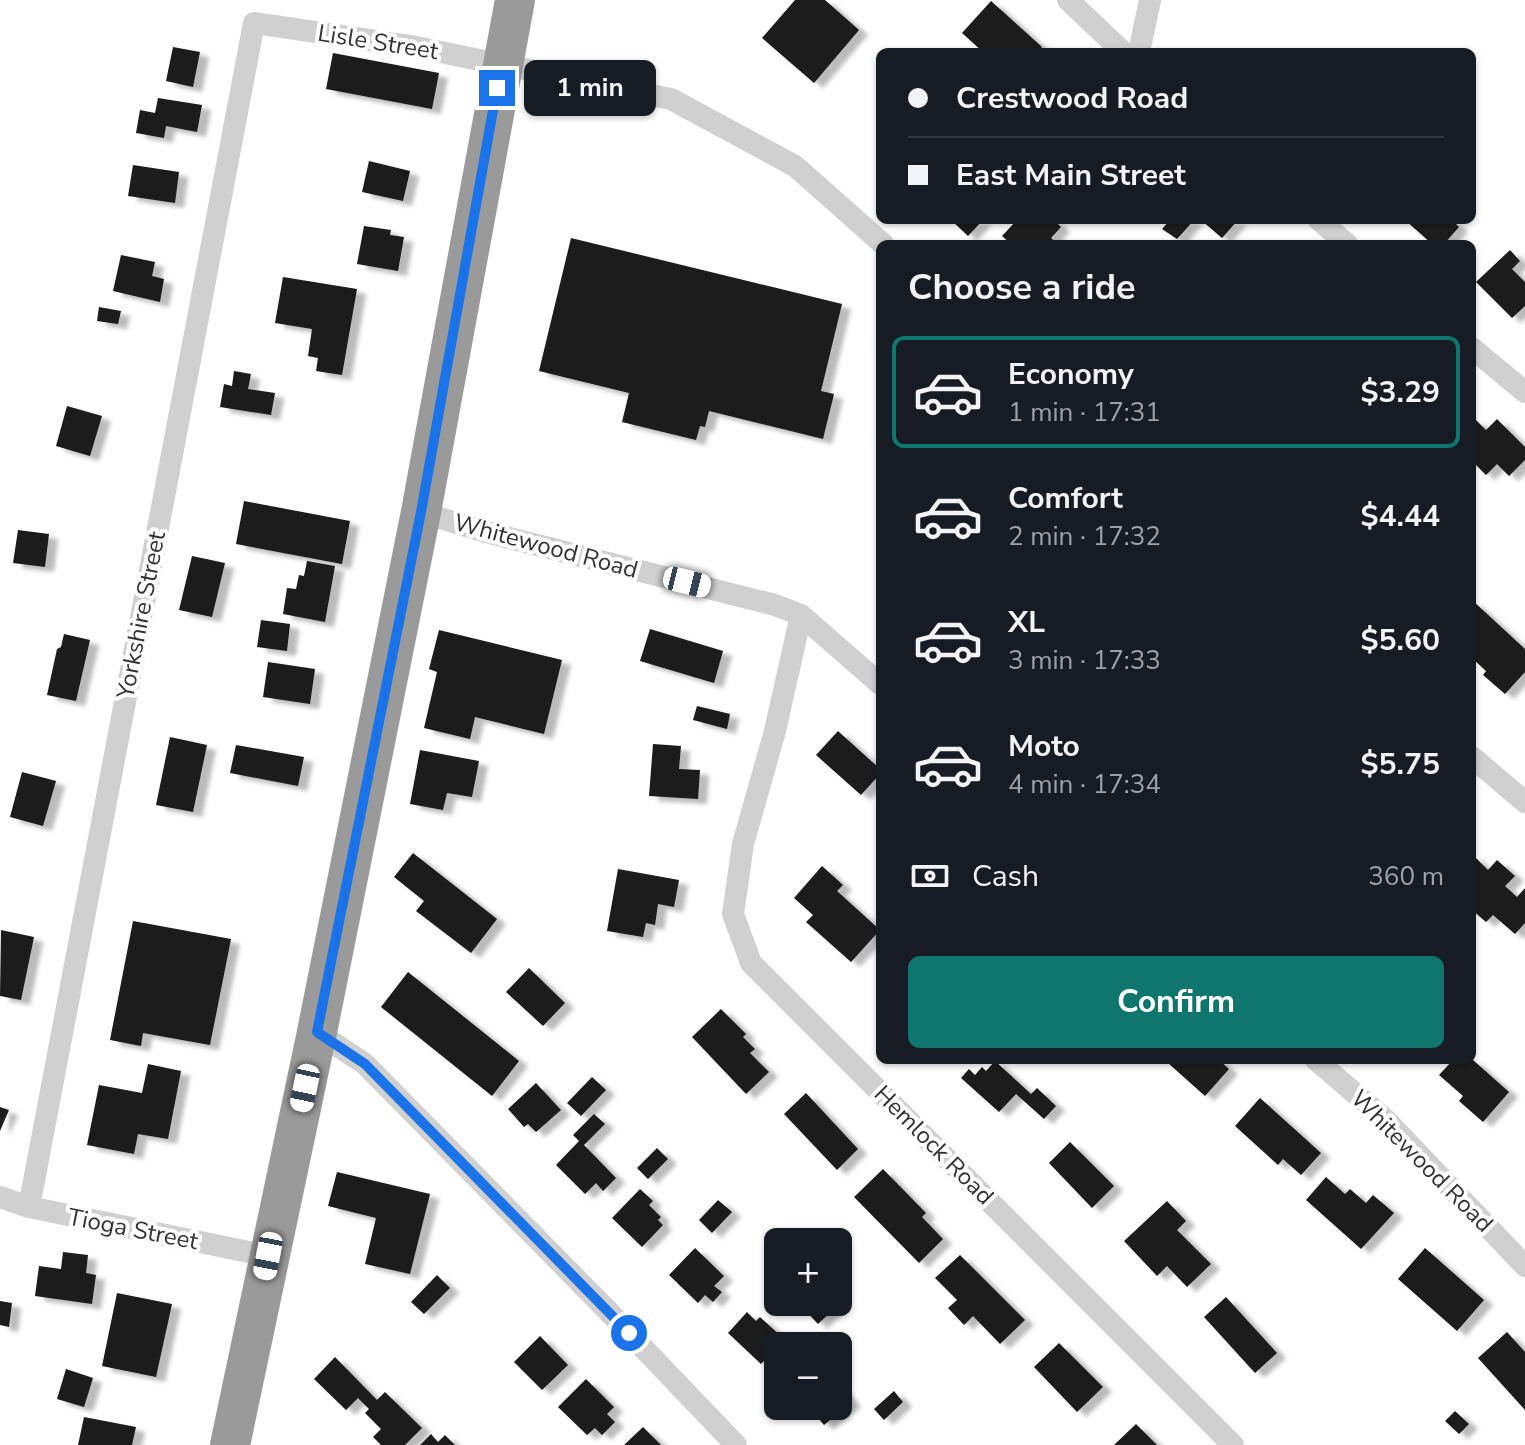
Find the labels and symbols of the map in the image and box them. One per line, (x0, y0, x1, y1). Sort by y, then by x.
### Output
street label: Lisle Street (315, 17, 441, 67)
callout: 1 min (525, 60, 657, 116)
route end (479, 70, 515, 106)
street label: Whitewood Road (450, 506, 642, 586)
street label: Yorkshire Street (109, 528, 173, 702)
car (661, 565, 713, 599)
car (288, 1062, 322, 1114)
street label: Hemlock Road (867, 1078, 1001, 1212)
street label: Whitewood Road (1344, 1083, 1500, 1239)
street label: Tioga Street (65, 1201, 201, 1257)
car (252, 1230, 284, 1282)
route start (611, 1315, 647, 1351)

